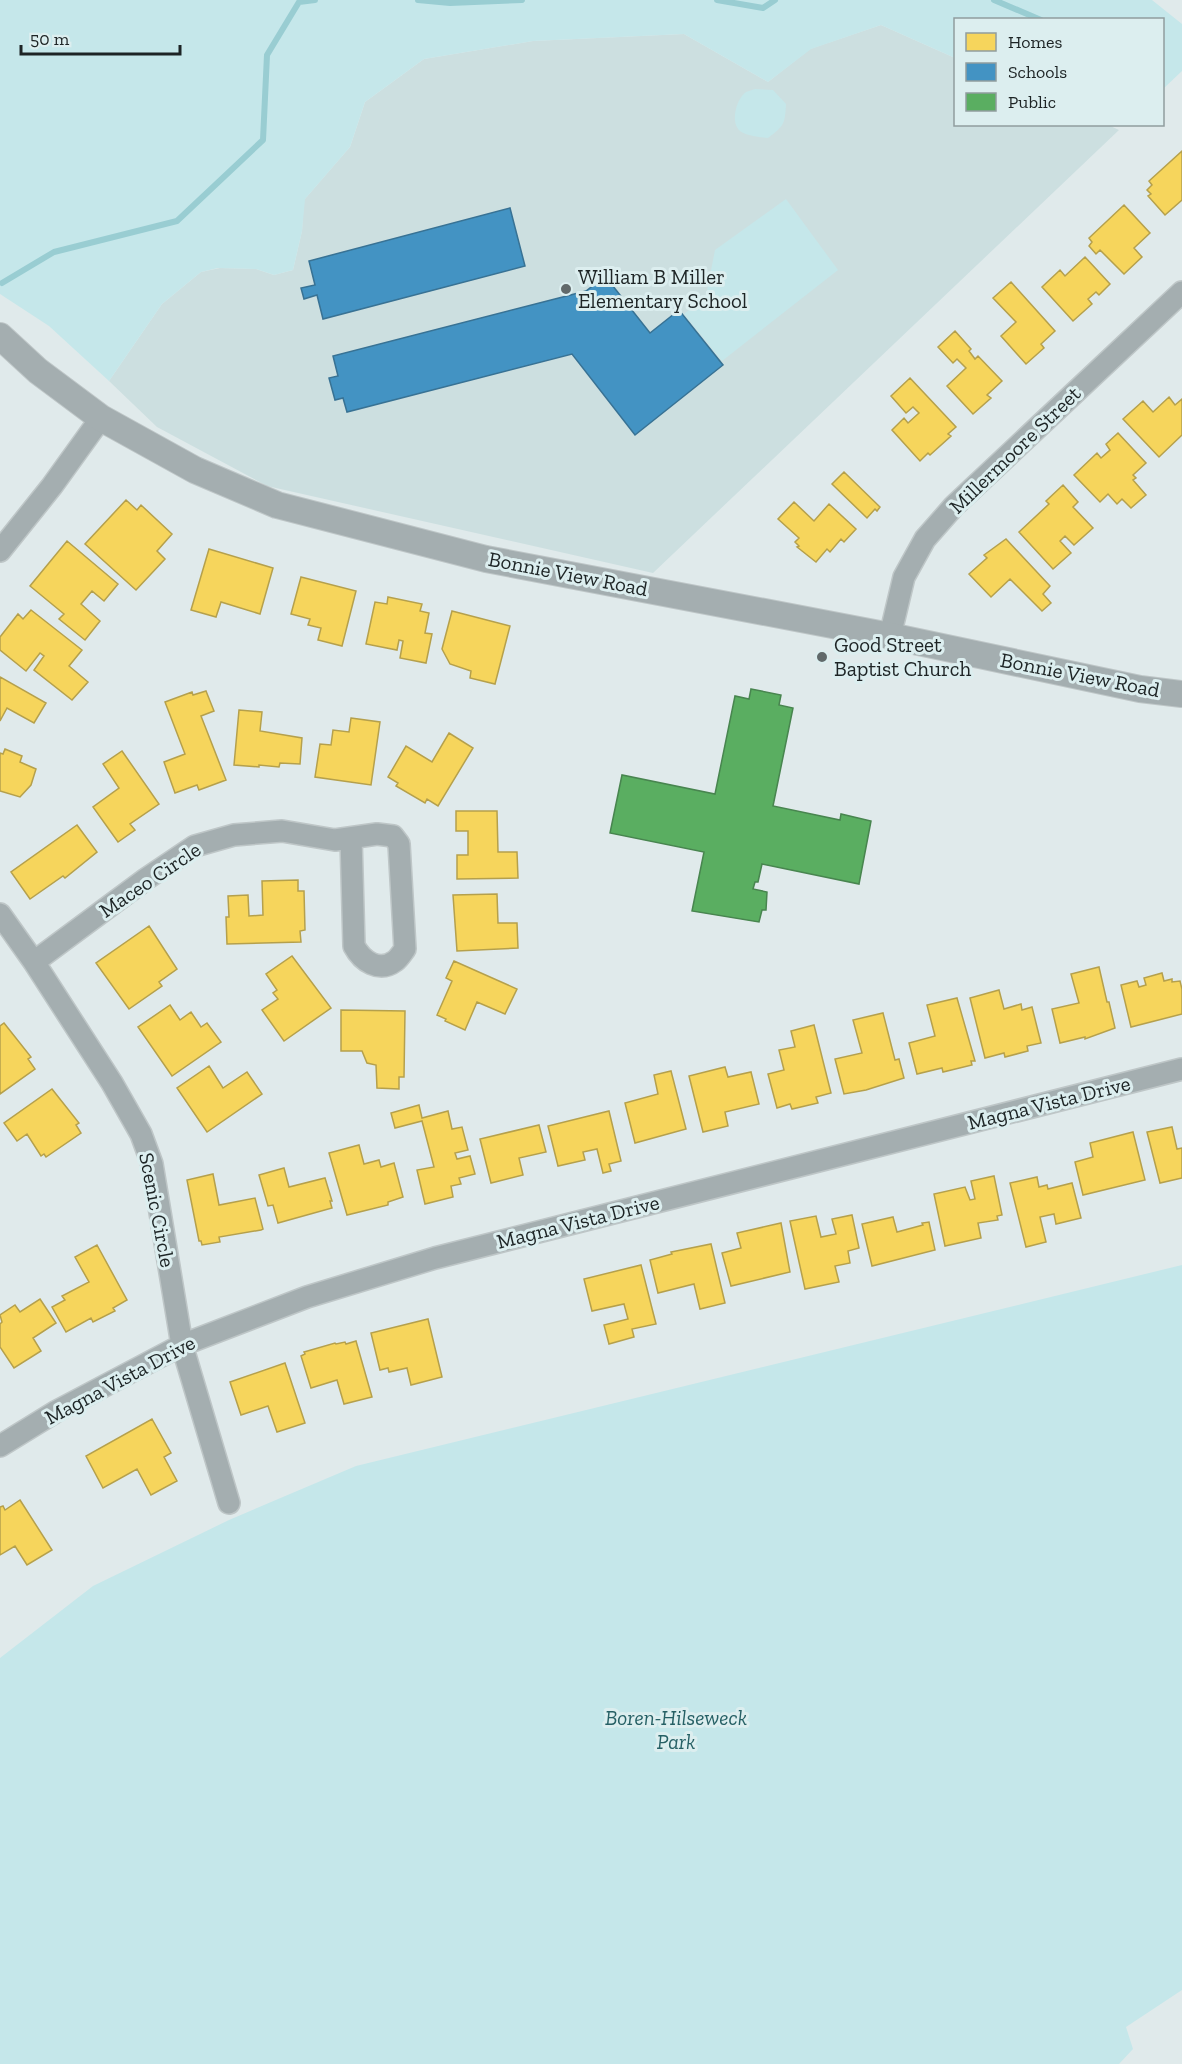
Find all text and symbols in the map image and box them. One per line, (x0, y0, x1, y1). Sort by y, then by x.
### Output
scale bar (21, 18, 180, 56)
legend (954, 18, 1164, 126)
text: 50 m (30, 28, 70, 50)
text: Homes (1008, 31, 1062, 53)
text: Schools (1008, 61, 1067, 83)
text: Public (1008, 91, 1056, 113)
place label: William B Miller Elementary School (578, 264, 748, 313)
marker: William B Miller Elementary School (559, 282, 573, 296)
street label: Millermoore Street (944, 381, 1086, 519)
street label: Bonnie View Road (486, 546, 650, 601)
place label: Good Street Baptist Church (834, 632, 971, 681)
street label: Bonnie View Road (998, 647, 1162, 702)
marker: Good Street Baptist Church (815, 650, 829, 664)
street label: Maceo Circle (94, 836, 205, 923)
street label: Magna Vista Drive (965, 1070, 1133, 1135)
street label: Scenic Circle (134, 1150, 181, 1270)
street label: Magna Vista Drive (494, 1189, 662, 1254)
street label: Magna Vista Drive (40, 1329, 199, 1430)
park label: Boren-Hilseweck Park (605, 1705, 747, 1754)

